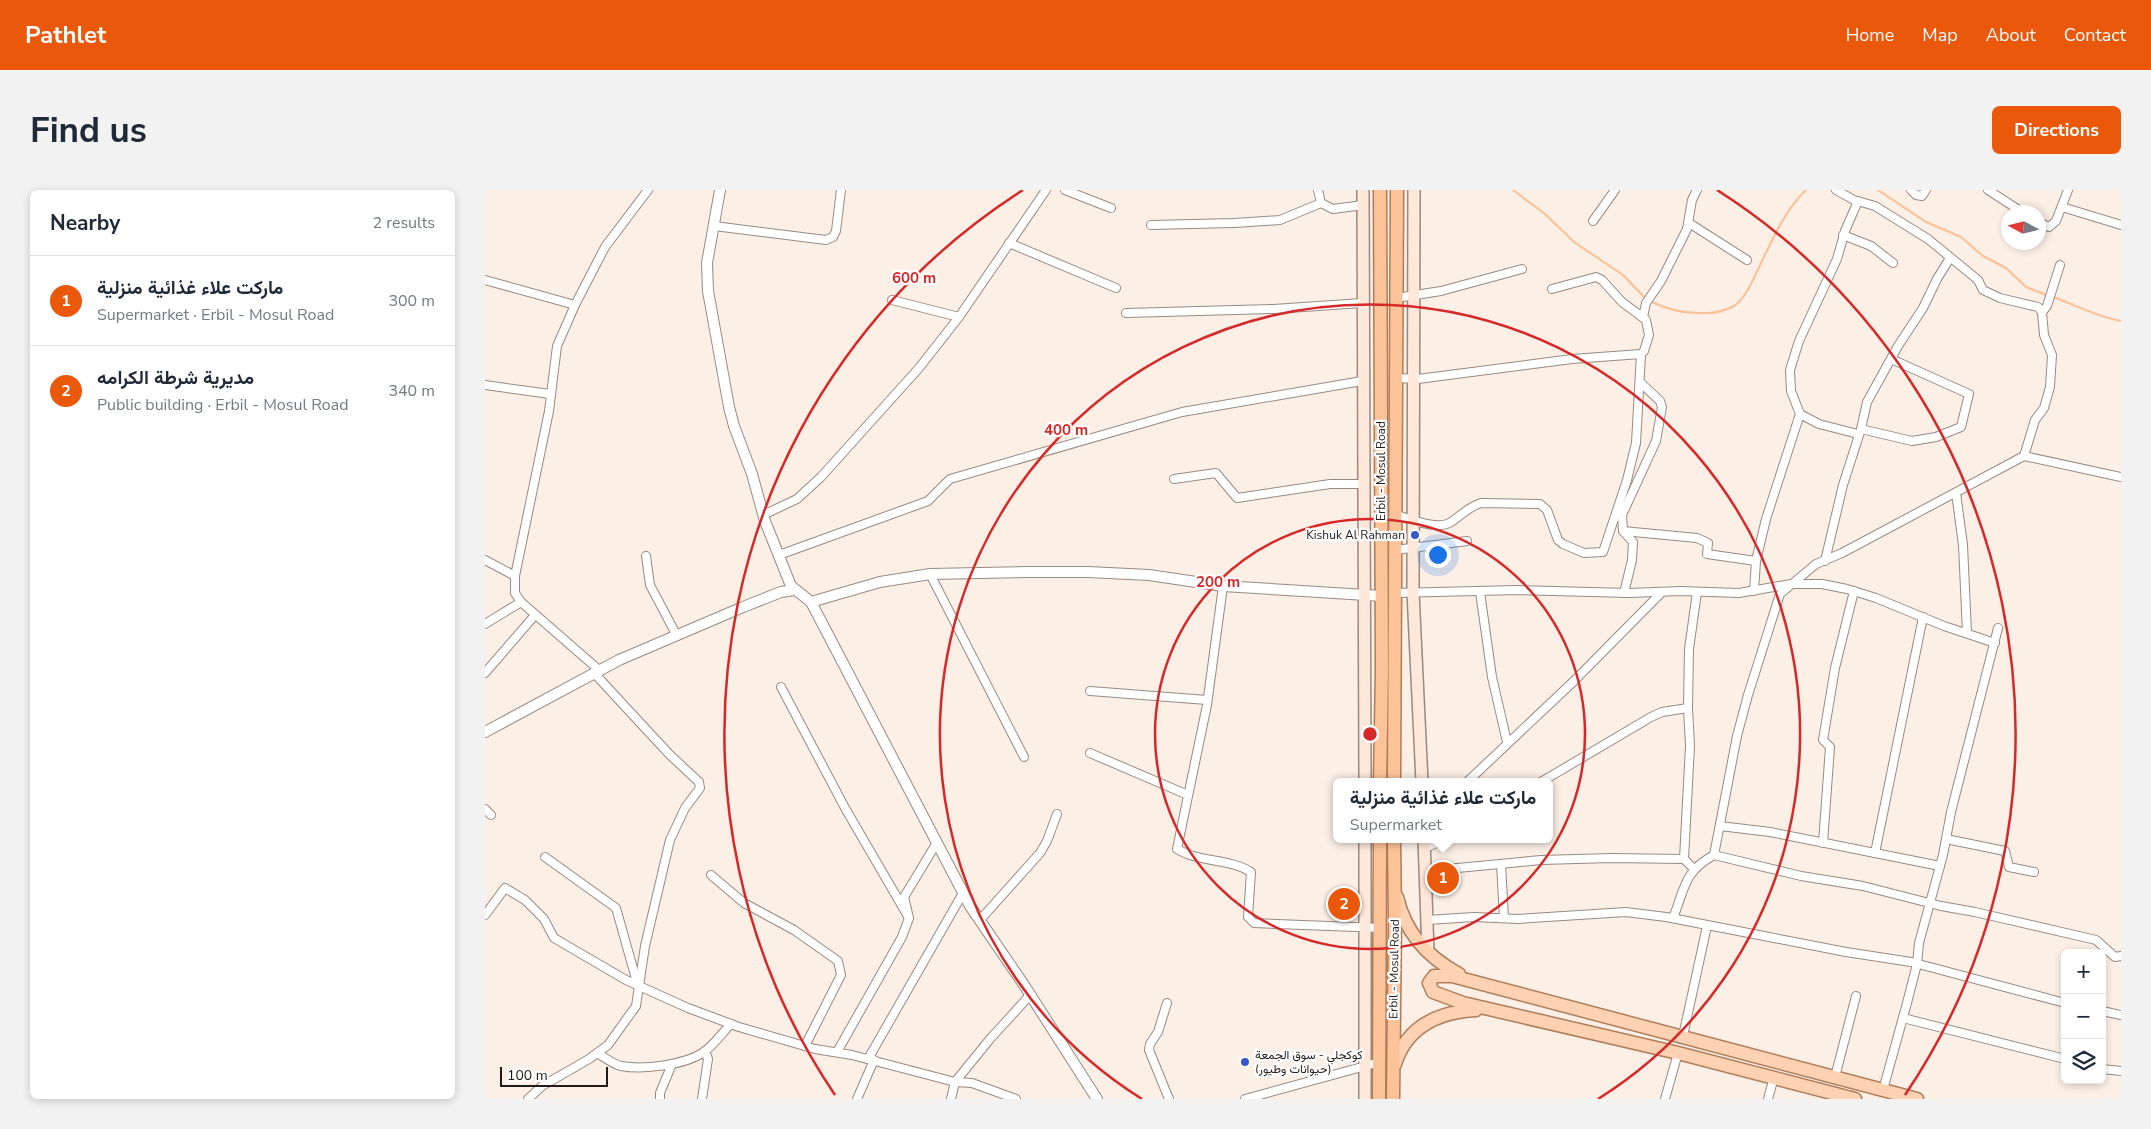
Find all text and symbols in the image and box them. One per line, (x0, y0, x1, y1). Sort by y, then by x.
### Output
text: Pathlet (25, 19, 106, 51)
text: Home (1846, 23, 1894, 47)
text: Map (1922, 23, 1958, 47)
text: About (1986, 23, 2036, 47)
text: Contact (2064, 23, 2126, 47)
button: Directions (1992, 106, 2121, 154)
text: Find us (30, 107, 147, 154)
north arrow (2001, 205, 2046, 250)
text: Nearby (50, 209, 120, 237)
text: 2 results (373, 212, 435, 234)
text: 600 m (892, 268, 936, 288)
text: ماركت علاء غذائية منزلية (97, 275, 283, 301)
text: 1 (61, 290, 71, 312)
text: 300 m (388, 290, 435, 312)
text: Supermarket · Erbil - Mosul Road (97, 304, 334, 326)
text: مديرية شرطة الكرامه (97, 365, 254, 391)
text: 2 (61, 380, 71, 402)
text: 340 m (388, 380, 435, 402)
text: Public building · Erbil - Mosul Road (97, 394, 349, 416)
text: 400 m (1044, 420, 1088, 440)
street label: Erbil - Mosul Road (1373, 421, 1389, 521)
place label: Kishuk Al Rahman (1306, 527, 1405, 543)
marker: Kishuk Al Rahman (1409, 529, 1421, 541)
your location (1425, 542, 1451, 568)
text: 200 m (1196, 572, 1240, 592)
centre of rings (1361, 725, 1379, 743)
popup (1333, 778, 1553, 843)
text: ماركت علاء غذائية منزلية (1350, 785, 1536, 811)
text: Supermarket (1350, 814, 1442, 836)
pin: 1 (1427, 859, 1459, 897)
pin: 2 (1328, 885, 1360, 923)
street label: Erbil - Mosul Road (1385, 919, 1403, 1019)
map controls (2061, 949, 2106, 1084)
button: + (2061, 949, 2106, 994)
button: − (2061, 994, 2106, 1039)
button: layers (2061, 1039, 2106, 1084)
place label: كوكجلي - سوق الجمعة (حيوانات وطيور) (1255, 1047, 1363, 1077)
marker: كوكجلي - سوق الجمعة (حيوانات وطيور) (1239, 1056, 1251, 1068)
scale bar (500, 1064, 607, 1087)
text: 100 m (507, 1066, 548, 1085)

